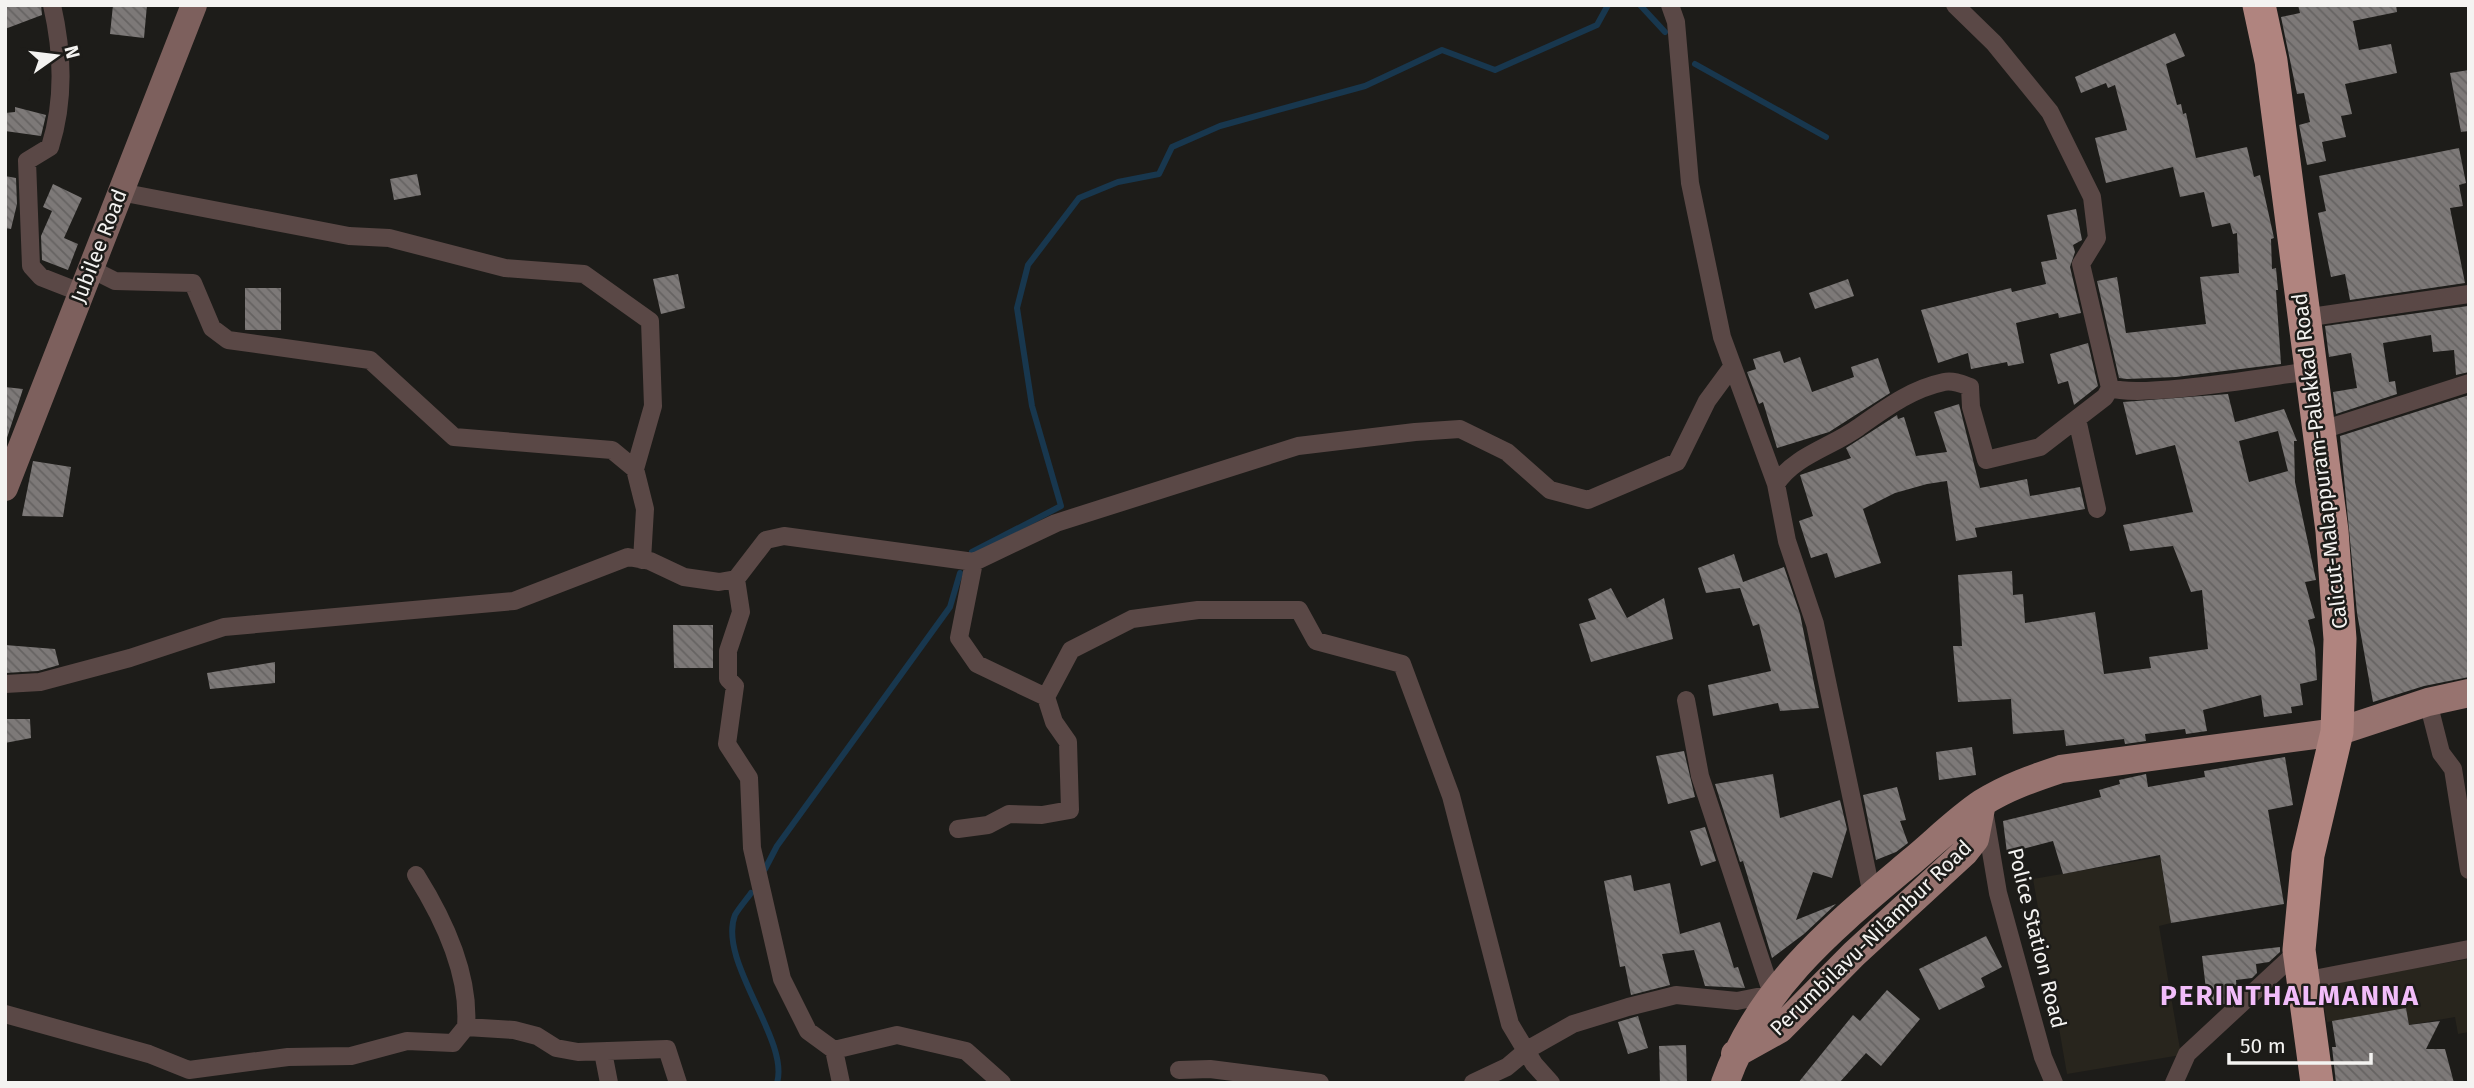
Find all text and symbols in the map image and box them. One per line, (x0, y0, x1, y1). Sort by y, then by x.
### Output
north arrow (21, 21, 91, 91)
text: N (59, 43, 85, 61)
street label: Jubilee Road (65, 185, 133, 307)
street label: Calicut-Malappuram-Palakkad Road (2286, 291, 2354, 631)
street label: Perumbilavu-Nilambur Road (1765, 835, 1977, 1041)
street label: Police Station Road (2002, 845, 2072, 1031)
district label: PERINTHALMANNA (2160, 979, 2420, 1012)
scale bar (2229, 1021, 2371, 1066)
text: 50 m (2240, 1033, 2286, 1059)

